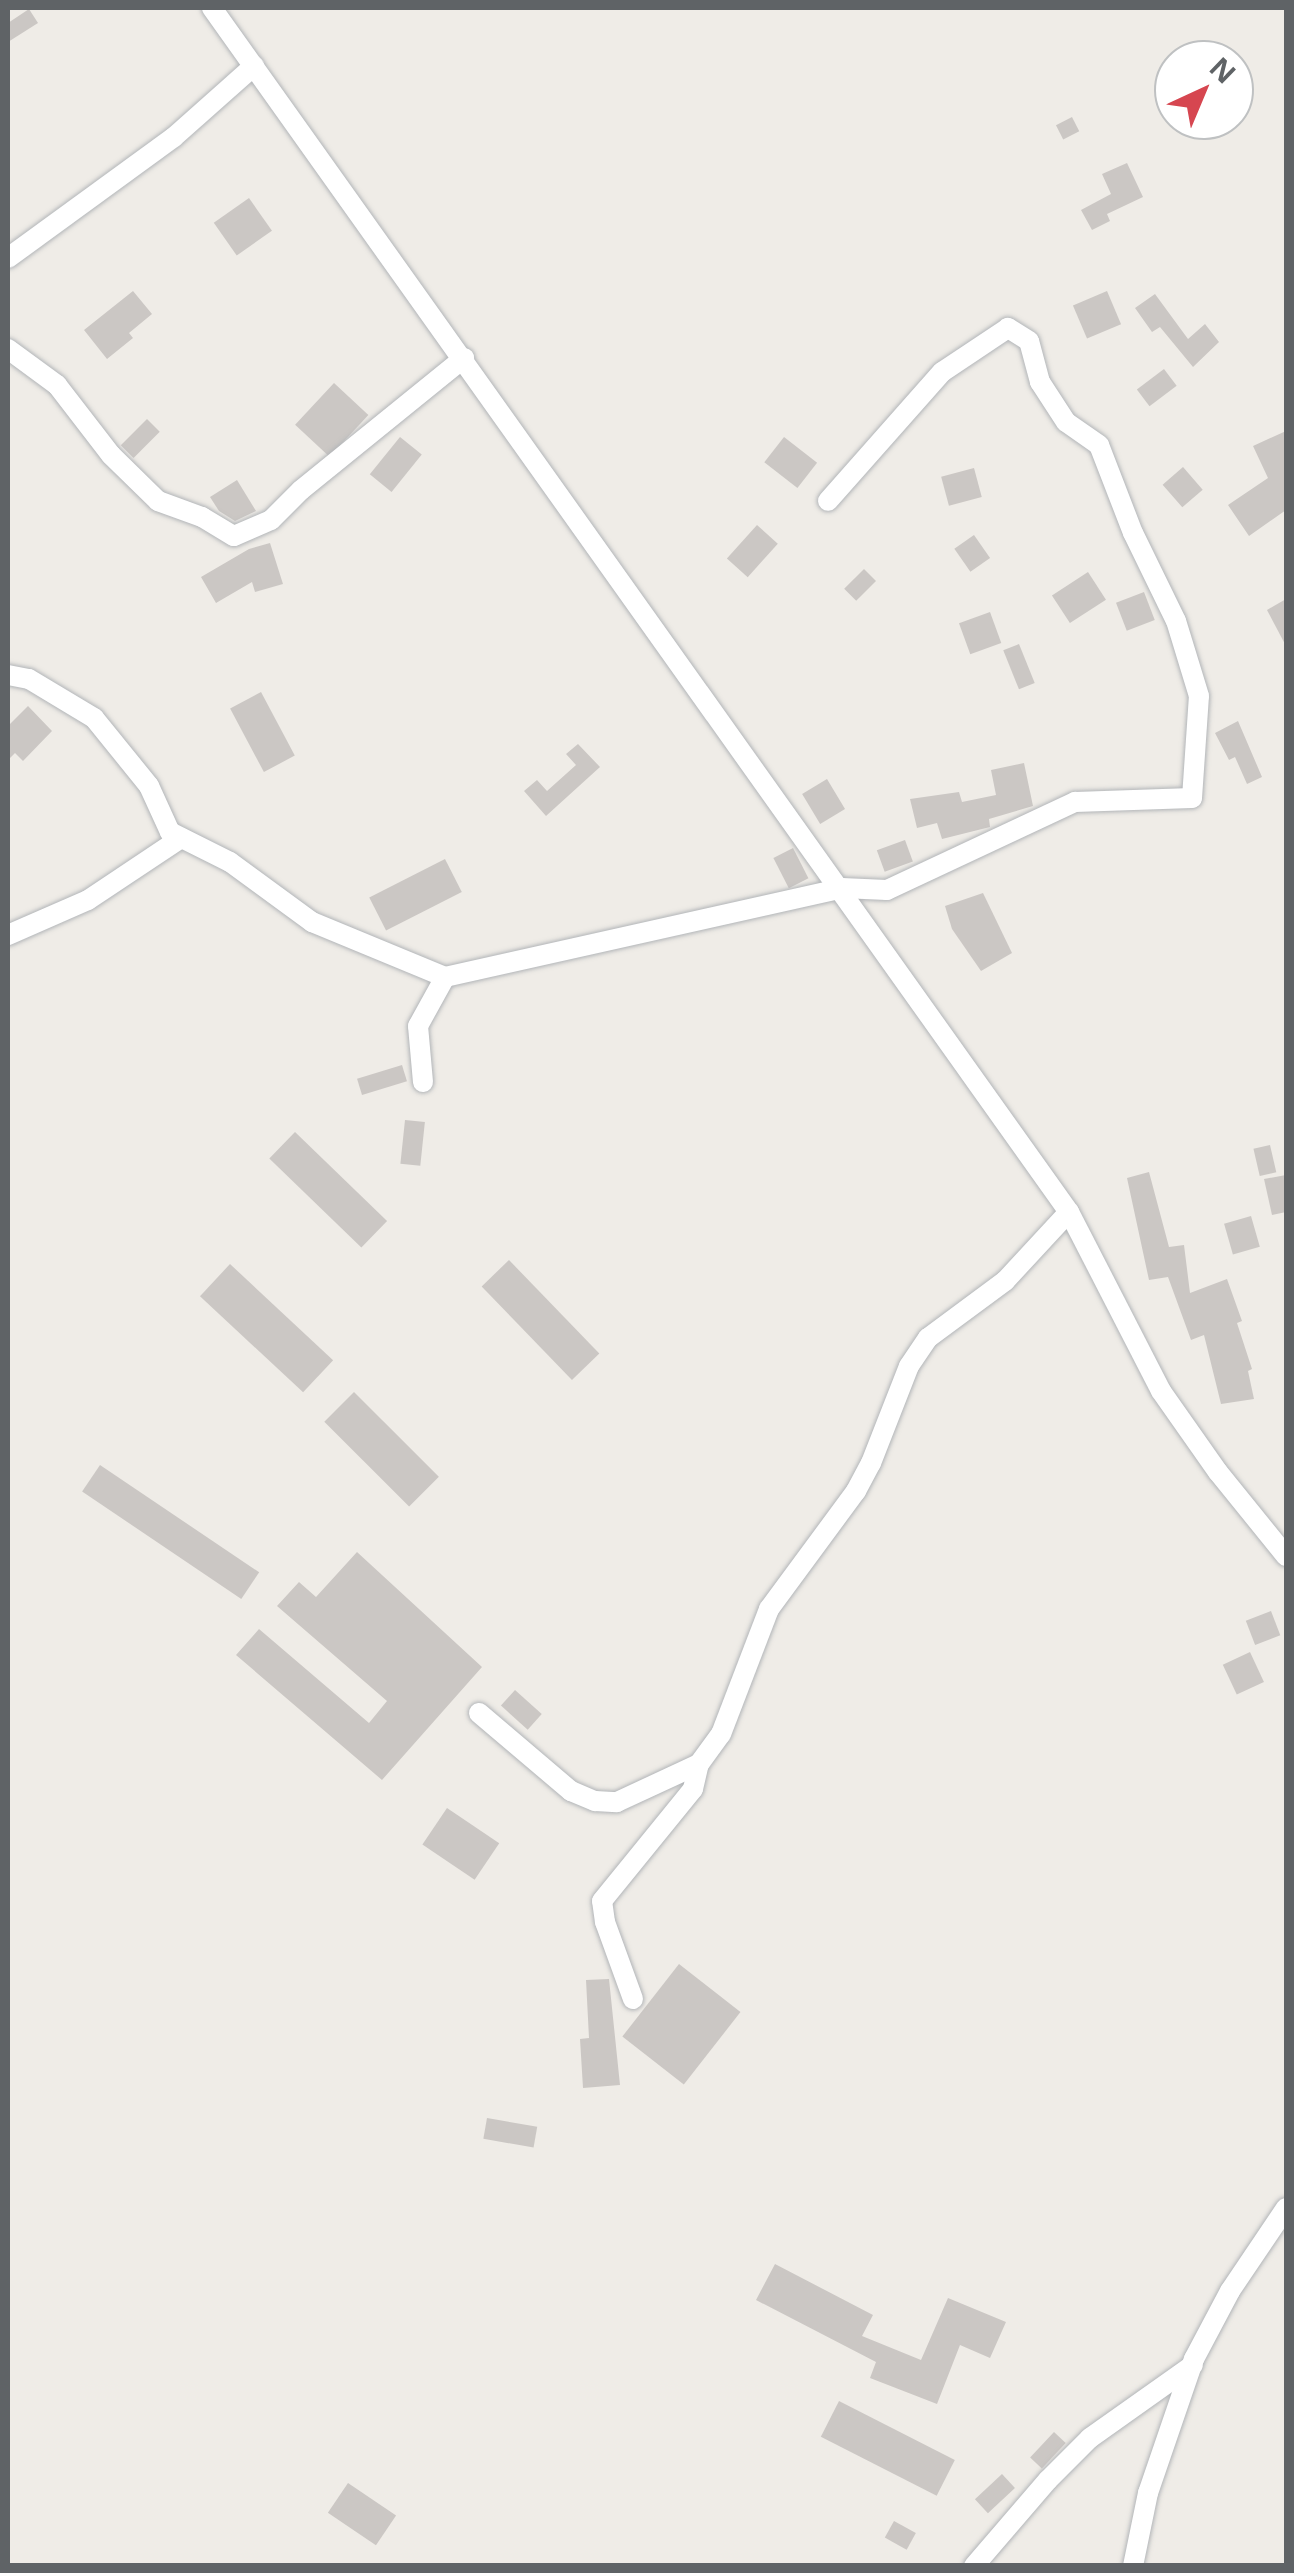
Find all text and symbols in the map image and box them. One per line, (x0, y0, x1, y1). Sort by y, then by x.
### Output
north arrow (1154, 40, 1254, 140)
text: N (1202, 48, 1245, 91)

